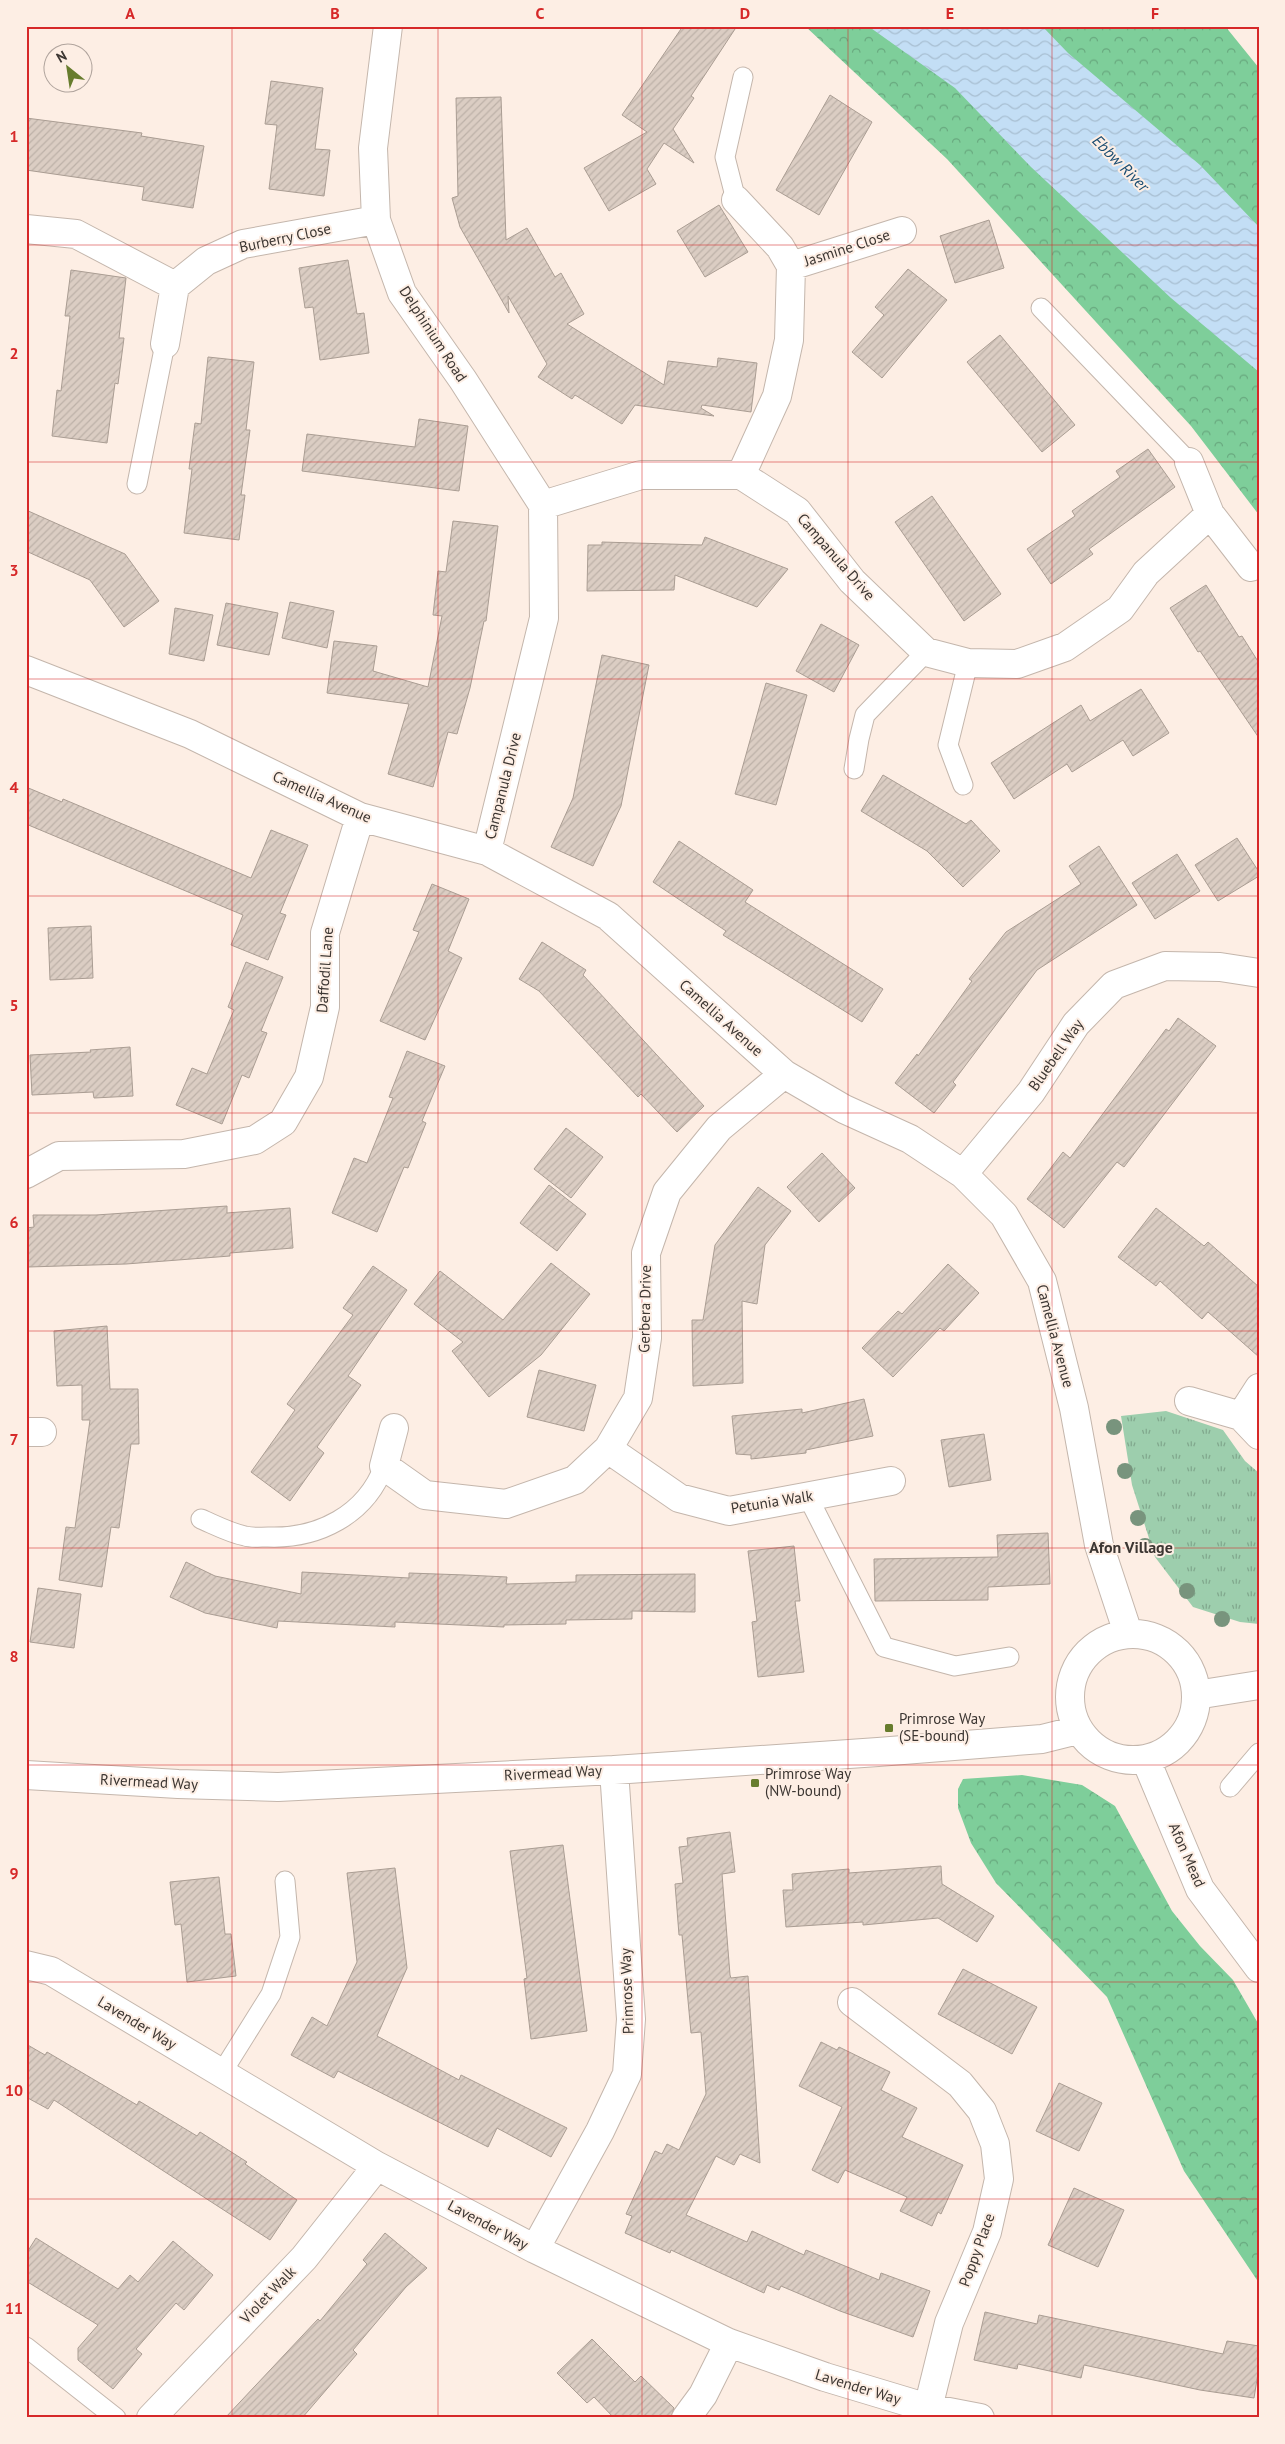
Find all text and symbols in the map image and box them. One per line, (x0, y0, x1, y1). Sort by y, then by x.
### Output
text: A (125, 3, 135, 23)
text: B (330, 3, 340, 23)
text: C (536, 3, 545, 23)
text: D (740, 3, 750, 23)
text: E (946, 3, 954, 23)
text: F (1151, 3, 1159, 23)
north arrow (42, 42, 92, 92)
text: N (53, 47, 70, 67)
text: 1 (9, 126, 19, 146)
water label: Ebbw River (1088, 130, 1155, 197)
street label: Burberry Close (237, 219, 332, 256)
street label: Jasmine Close (801, 225, 892, 271)
street label: Delphinium Road (395, 282, 471, 385)
text: 2 (9, 343, 19, 363)
street label: Campanula Drive (793, 509, 879, 604)
text: 3 (9, 560, 19, 580)
street label: Campanula Drive (480, 731, 525, 841)
street label: Camellia Avenue (270, 766, 375, 827)
text: 4 (9, 777, 19, 797)
street label: Daffodil Lane (312, 926, 337, 1013)
street label: Camellia Avenue (676, 975, 767, 1060)
text: 5 (9, 995, 19, 1015)
street label: Bluebell Way (1024, 1015, 1087, 1094)
text: 6 (9, 1212, 19, 1232)
street label: Gerbera Drive (634, 1265, 655, 1353)
street label: Camellia Avenue (1033, 1282, 1078, 1390)
text: 7 (9, 1429, 19, 1449)
street label: Petunia Walk (730, 1486, 815, 1517)
district label: Afon Village (1089, 1537, 1173, 1557)
text: 8 (9, 1646, 19, 1666)
place label: Primrose Way (SE-bound) (899, 1709, 985, 1745)
marker: Primrose Way (SE-bound) (883, 1722, 895, 1734)
street label: Rivermead Way (504, 1760, 602, 1785)
place label: Primrose Way (NW-bound) (765, 1764, 851, 1800)
street label: Rivermead Way (100, 1769, 198, 1794)
marker: Primrose Way (NW-bound) (749, 1777, 761, 1789)
street label: Afon Mead (1165, 1820, 1210, 1890)
text: 9 (9, 1863, 19, 1883)
street label: Primrose Way (616, 1948, 637, 2034)
street label: Lavender Way (94, 1992, 180, 2054)
text: 10 (5, 2080, 23, 2100)
street label: Lavender Way (445, 2195, 532, 2254)
street label: Poppy Place (954, 2211, 999, 2289)
street label: Violet Walk (235, 2262, 300, 2328)
text: 11 (5, 2298, 23, 2318)
street label: Lavender Way (813, 2364, 903, 2409)

